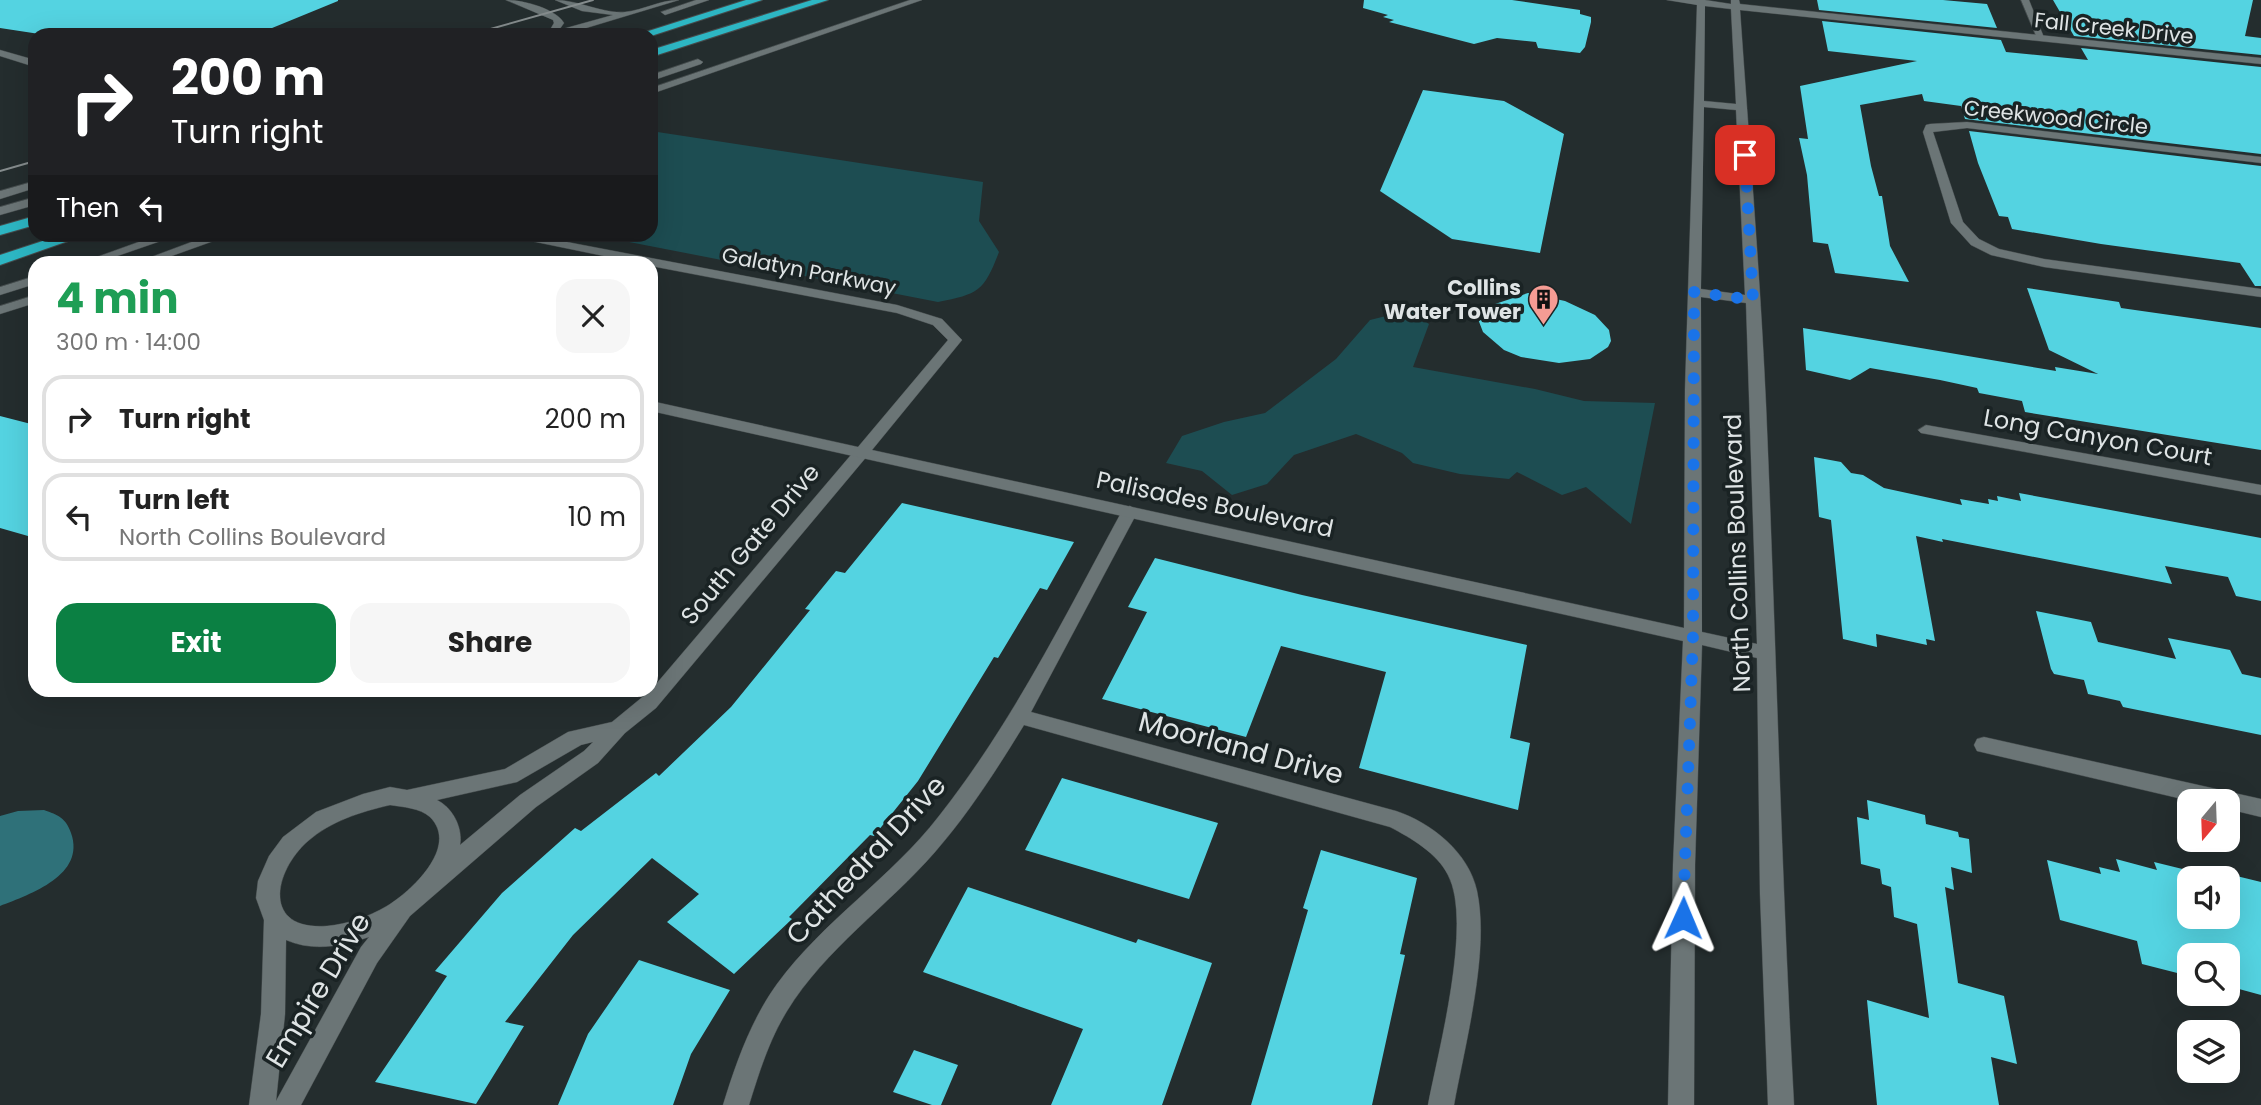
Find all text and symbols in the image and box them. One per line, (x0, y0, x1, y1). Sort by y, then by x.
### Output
street label: Fall Creek Drive (2033, 5, 2195, 51)
text: 200 m (171, 44, 325, 112)
icon: right (56, 56, 147, 147)
street label: Creekwood Circle (1963, 93, 2149, 141)
text: Turn right (171, 109, 323, 154)
pin (1715, 125, 1775, 185)
icon: arrive (1726, 136, 1764, 174)
icon: left (133, 189, 171, 227)
text: Then (56, 190, 119, 226)
street label: Galatyn Parkway (720, 240, 899, 302)
text: 4 min (56, 269, 179, 328)
place label: Collins Water Tower (1384, 273, 1521, 326)
button: close (556, 279, 630, 353)
building icon: Collins Water Tower (1527, 282, 1561, 326)
text: 300 m · 14:00 (56, 326, 201, 358)
icon: right (60, 400, 98, 438)
text: Turn right (119, 401, 251, 437)
text: 200 m (545, 401, 626, 437)
street label: Long Canyon Court (1981, 401, 2215, 473)
street label: North Collins Boulevard (1716, 413, 1758, 693)
street label: South Gate Drive (673, 457, 827, 631)
street label: Palisades Boulevard (1093, 463, 1337, 545)
text: Turn left (119, 482, 230, 518)
icon: left (60, 498, 98, 536)
text: 10 m (568, 499, 626, 535)
text: North Collins Boulevard (119, 521, 386, 553)
button: Exit (56, 603, 336, 683)
button: Share (350, 603, 630, 683)
street label: Moorland Drive (1134, 702, 1348, 794)
street label: Cathedral Drive (777, 767, 955, 953)
north arrow (2177, 789, 2240, 852)
map controls (2177, 789, 2240, 1083)
button: sound (2177, 866, 2240, 929)
position arrow (1646, 881, 1720, 955)
street label: Empire Drive (256, 905, 380, 1075)
button: search (2177, 943, 2240, 1006)
button: layers (2177, 1020, 2240, 1083)

